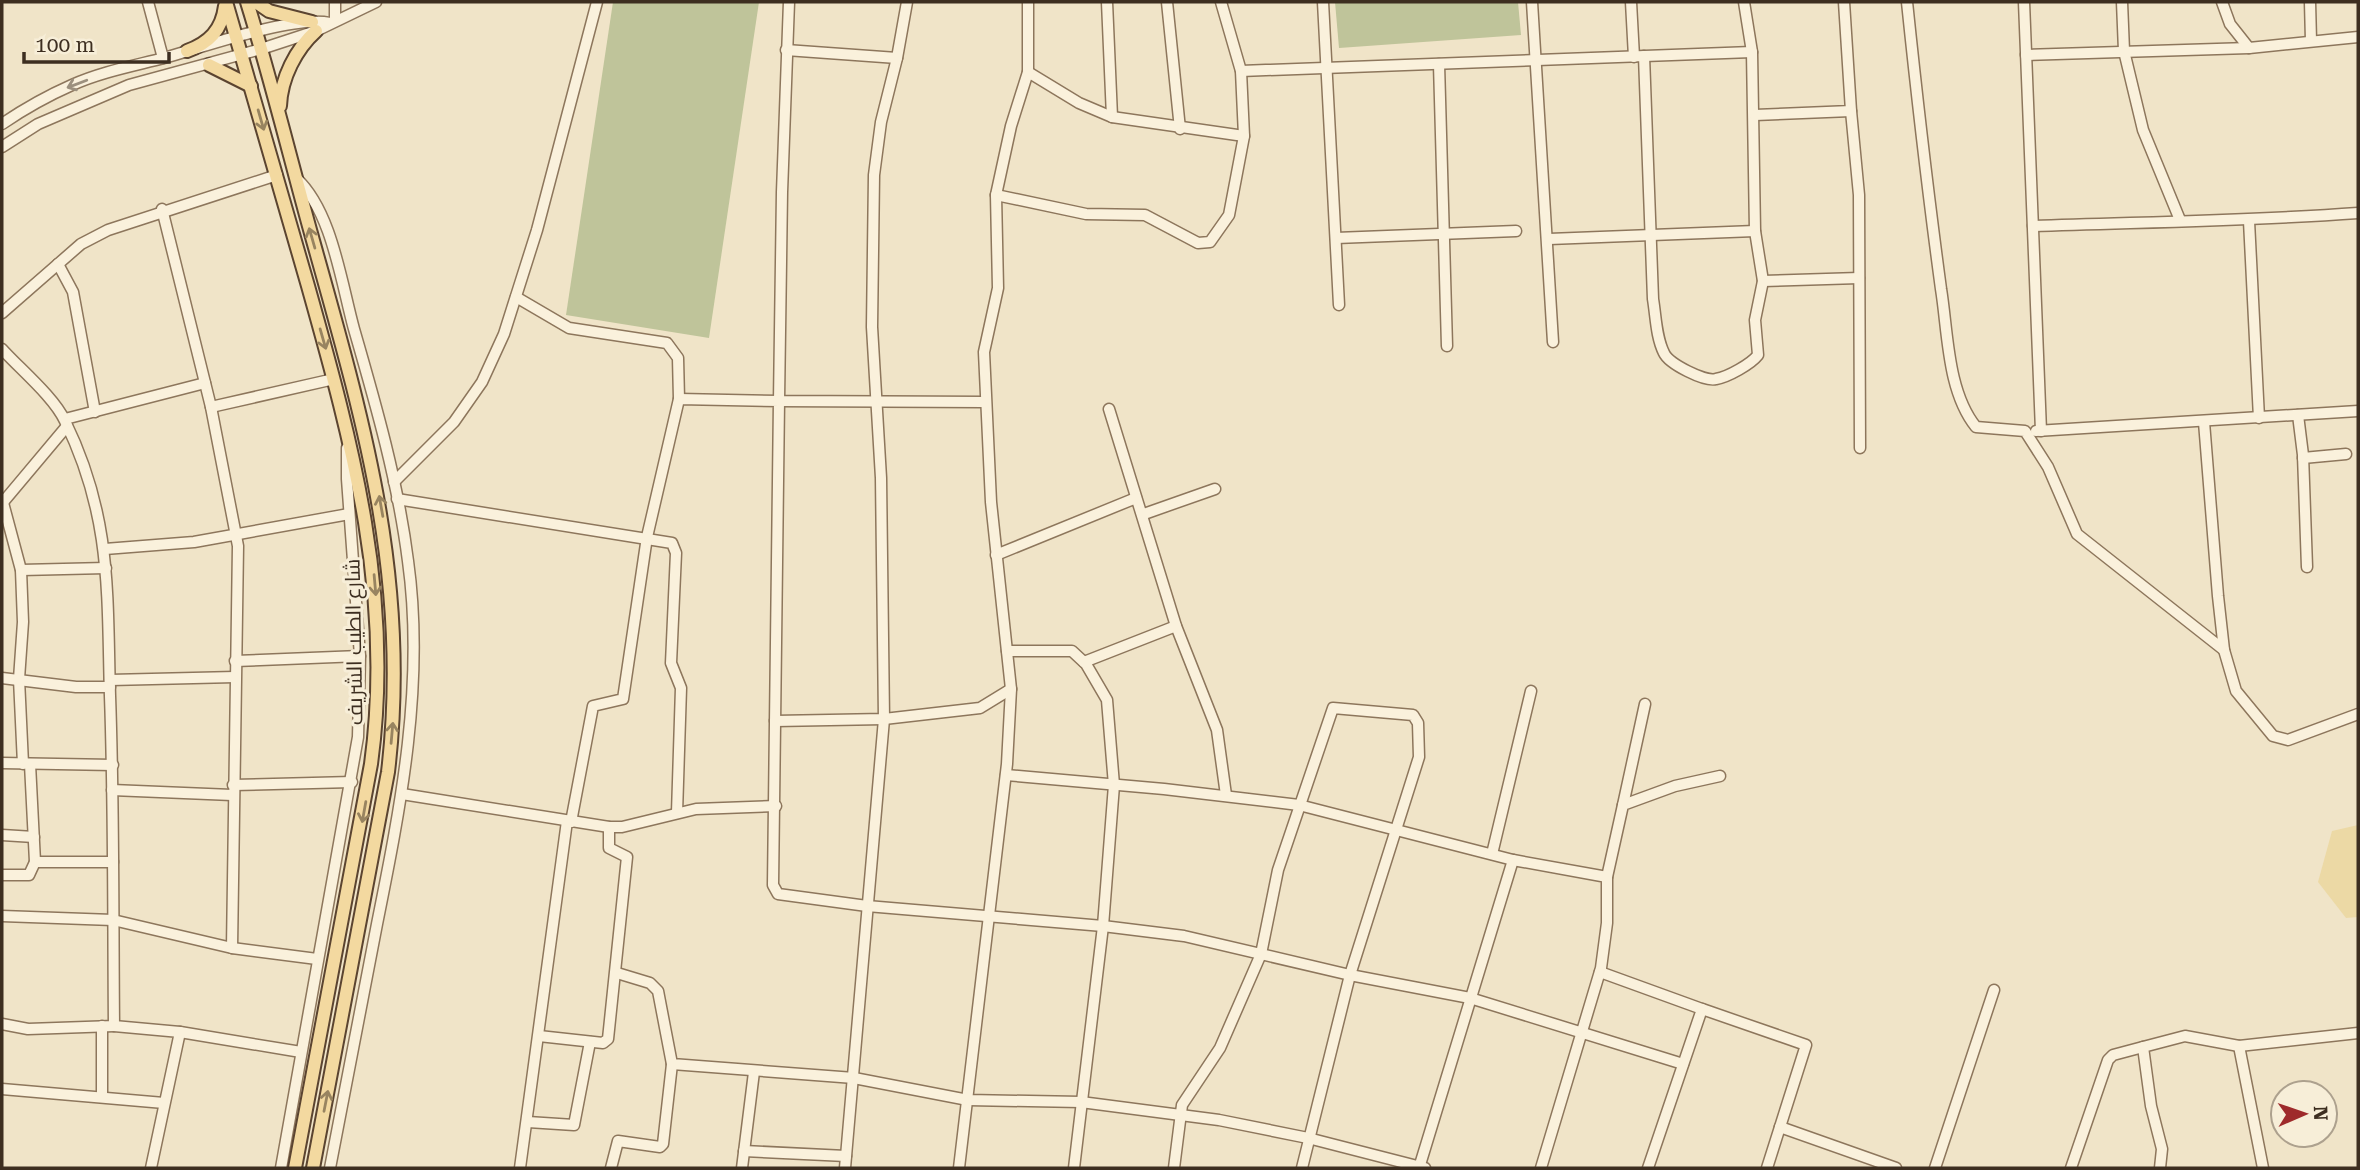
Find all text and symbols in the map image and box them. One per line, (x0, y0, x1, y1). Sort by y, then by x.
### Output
scale bar (24, 21, 170, 65)
text: 100 m (35, 33, 95, 57)
one-way arrow (67, 78, 88, 91)
one-way arrow (255, 109, 268, 131)
one-way arrow (305, 228, 318, 250)
one-way arrow (317, 328, 330, 350)
one-way arrow (374, 495, 387, 518)
street label: شارع الطيب الشريف (341, 558, 369, 726)
one-way arrow (369, 573, 382, 596)
one-way arrow (386, 722, 399, 745)
one-way arrow (356, 800, 370, 823)
north arrow (2269, 1079, 2339, 1149)
one-way arrow (320, 1090, 334, 1113)
text: N (2309, 1106, 2332, 1122)

